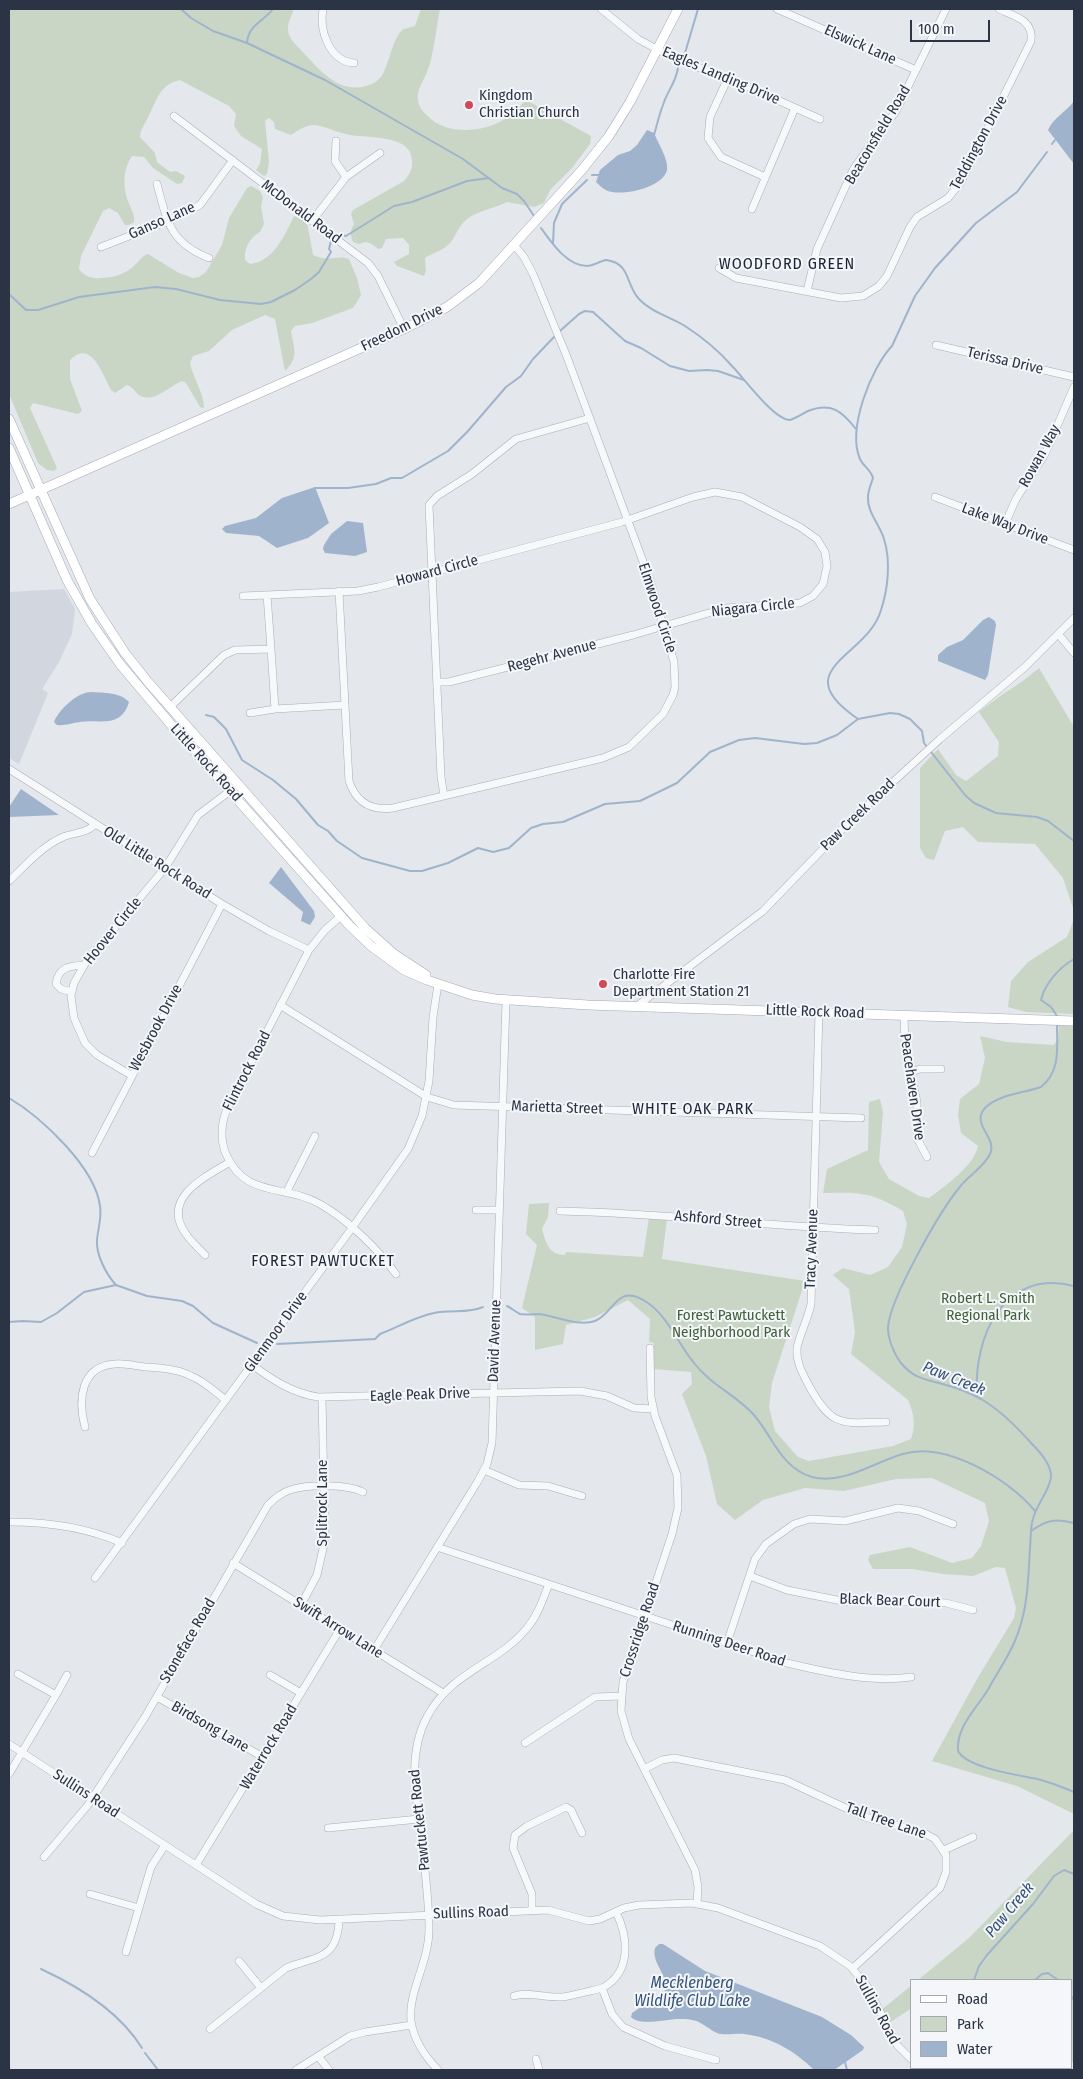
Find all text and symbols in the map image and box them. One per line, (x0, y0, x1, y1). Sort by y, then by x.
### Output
scale bar (913, 10, 993, 42)
text: 100 m (918, 20, 955, 38)
street label: Elswick Lane (821, 21, 899, 69)
street label: Eagles Landing Drive (659, 43, 783, 109)
street label: Beaconsfield Road (841, 82, 915, 188)
place label: Kingdom Christian Church (479, 87, 580, 122)
street label: Teddington Drive (947, 93, 1011, 193)
marker: Kingdom Christian Church (463, 99, 475, 111)
street label: McDonald Road (258, 176, 344, 248)
street label: Ganso Lane (126, 198, 198, 244)
district label: WOODFORD GREEN (717, 255, 857, 275)
street label: Freedom Drive (358, 301, 446, 355)
street label: Terissa Drive (965, 343, 1045, 379)
street label: Rowan Way (1015, 422, 1065, 490)
street label: Lake Way Drive (959, 499, 1051, 549)
street label: Howard Circle (394, 551, 480, 591)
street label: Elmwood Circle (634, 561, 680, 655)
street label: Niagara Circle (710, 595, 796, 621)
street label: Regehr Avenue (506, 635, 598, 677)
street label: Little Rock Road (166, 720, 246, 806)
street label: Paw Creek Road (817, 775, 899, 855)
street label: Old Little Rock Road (100, 823, 214, 903)
street label: Hoover Circle (80, 894, 146, 968)
place label: Charlotte Fire Department Station 21 (613, 966, 749, 1001)
marker: Charlotte Fire Department Station 21 (597, 978, 609, 990)
street label: Wesbrook Drive (126, 982, 186, 1074)
street label: Little Rock Road (765, 1001, 865, 1023)
street label: Flintrock Road (219, 1028, 275, 1114)
street label: Peacehaven Drive (896, 1032, 928, 1142)
street label: Marietta Street (511, 1097, 603, 1119)
district label: WHITE OAK PARK (630, 1100, 756, 1120)
street label: Ashford Street (673, 1207, 763, 1233)
street label: Tracy Avenue (802, 1209, 822, 1289)
district label: FOREST PAWTUCKET (249, 1252, 397, 1272)
street label: Glenmoor Drive (241, 1288, 311, 1376)
park label: Robert L. Smith Regional Park (941, 1290, 1035, 1325)
street label: David Avenue (485, 1299, 505, 1383)
park label: Forest Pawtuckett Neighborhood Park (672, 1307, 790, 1342)
water label: Paw Creek (920, 1358, 988, 1400)
street label: Eagle Peak Drive (370, 1384, 470, 1406)
street label: Splitrock Lane (314, 1460, 332, 1546)
street label: Crossridge Road (616, 1580, 664, 1680)
street label: Black Bear Court (839, 1590, 941, 1612)
street label: Swift Arrow Lane (290, 1593, 386, 1663)
street label: Stoneface Road (156, 1595, 220, 1687)
street label: Running Deer Road (670, 1617, 788, 1671)
street label: Birdsong Lane (168, 1698, 252, 1756)
street label: Waterrock Road (237, 1701, 301, 1793)
street label: Sullins Road (49, 1766, 123, 1822)
street label: Pawtuckett Road (406, 1768, 434, 1872)
street label: Tall Tree Lane (843, 1799, 929, 1843)
water label: Paw Creek (981, 1879, 1039, 1941)
street label: Sullins Road (433, 1903, 509, 1923)
street label: Sullins Road (851, 1972, 903, 2048)
water label: Mecklenberg Wildlife Club Lake (634, 1974, 750, 2012)
legend (910, 1979, 1073, 2069)
text: Road (957, 1990, 988, 2008)
text: Park (957, 2015, 984, 2033)
text: Water (957, 2040, 992, 2058)

